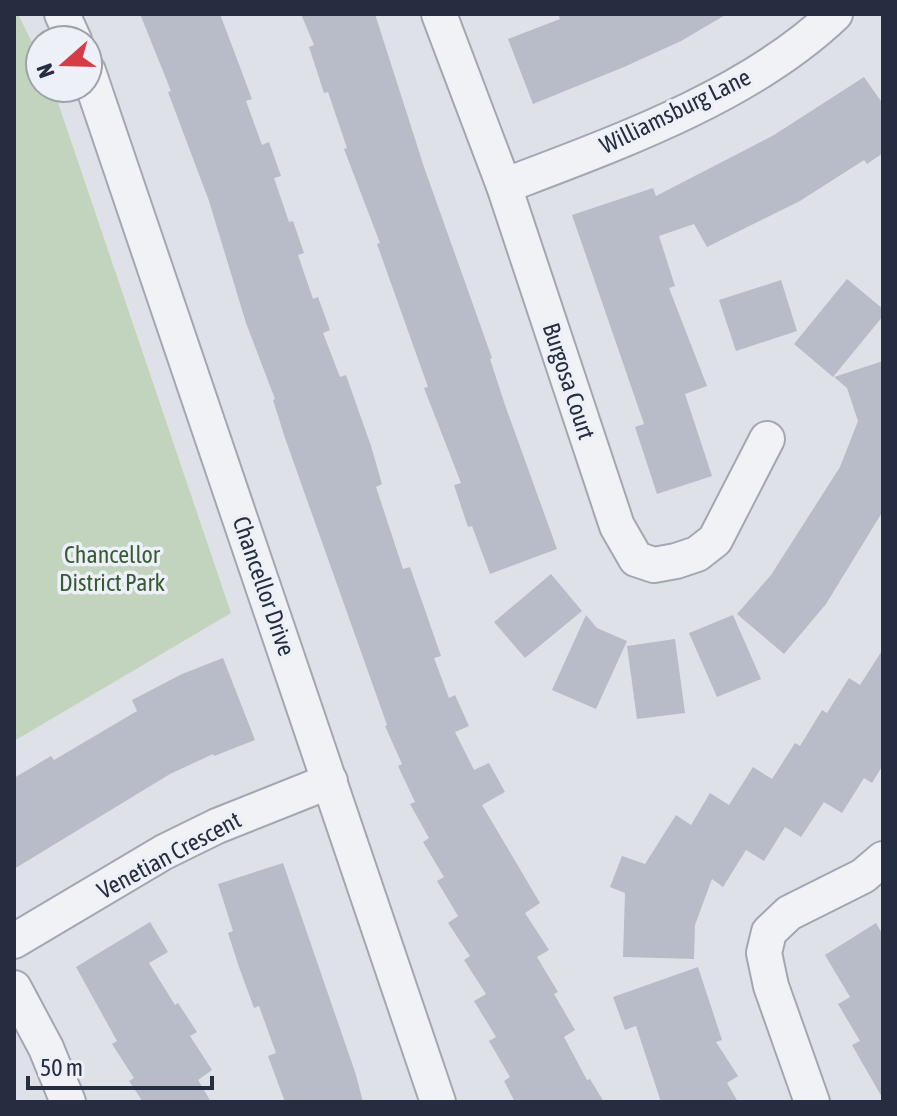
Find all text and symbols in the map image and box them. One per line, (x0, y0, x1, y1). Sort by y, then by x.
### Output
north arrow (24, 24, 104, 104)
text: N (31, 60, 60, 81)
street label: Williamsburg Lane (595, 63, 755, 159)
street label: Burgosa Court (537, 319, 601, 443)
street label: Chancellor Drive (228, 513, 300, 659)
park label: Chancellor District Park (59, 541, 165, 596)
street label: Venetian Crescent (93, 806, 245, 904)
scale bar (28, 1040, 212, 1090)
text: 50 m (40, 1054, 83, 1081)

